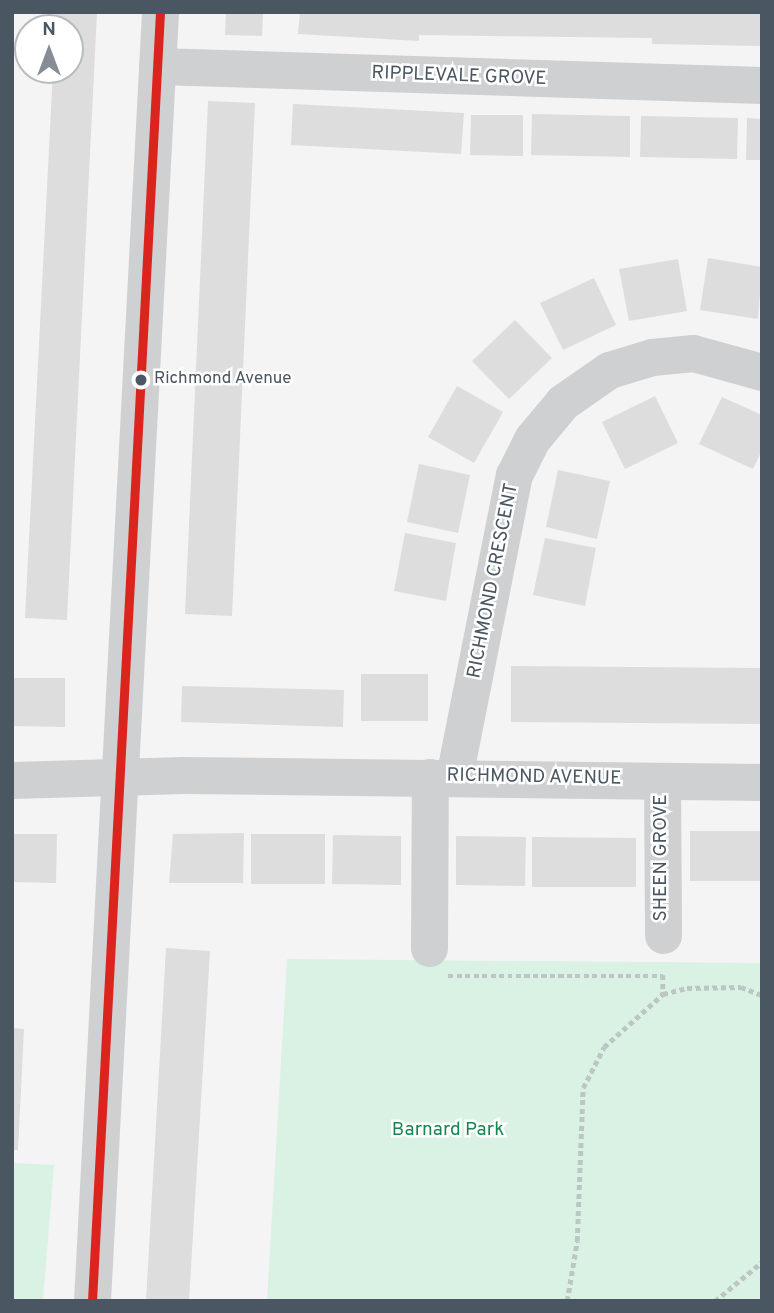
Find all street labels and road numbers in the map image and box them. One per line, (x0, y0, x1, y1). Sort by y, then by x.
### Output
street label: RIPPLEVALE GROVE (371, 63, 547, 91)
street label: RICHMOND CRESCENT (464, 481, 524, 681)
street label: RICHMOND AVENUE (446, 765, 622, 791)
street label: SHEEN GROVE (651, 794, 673, 922)

